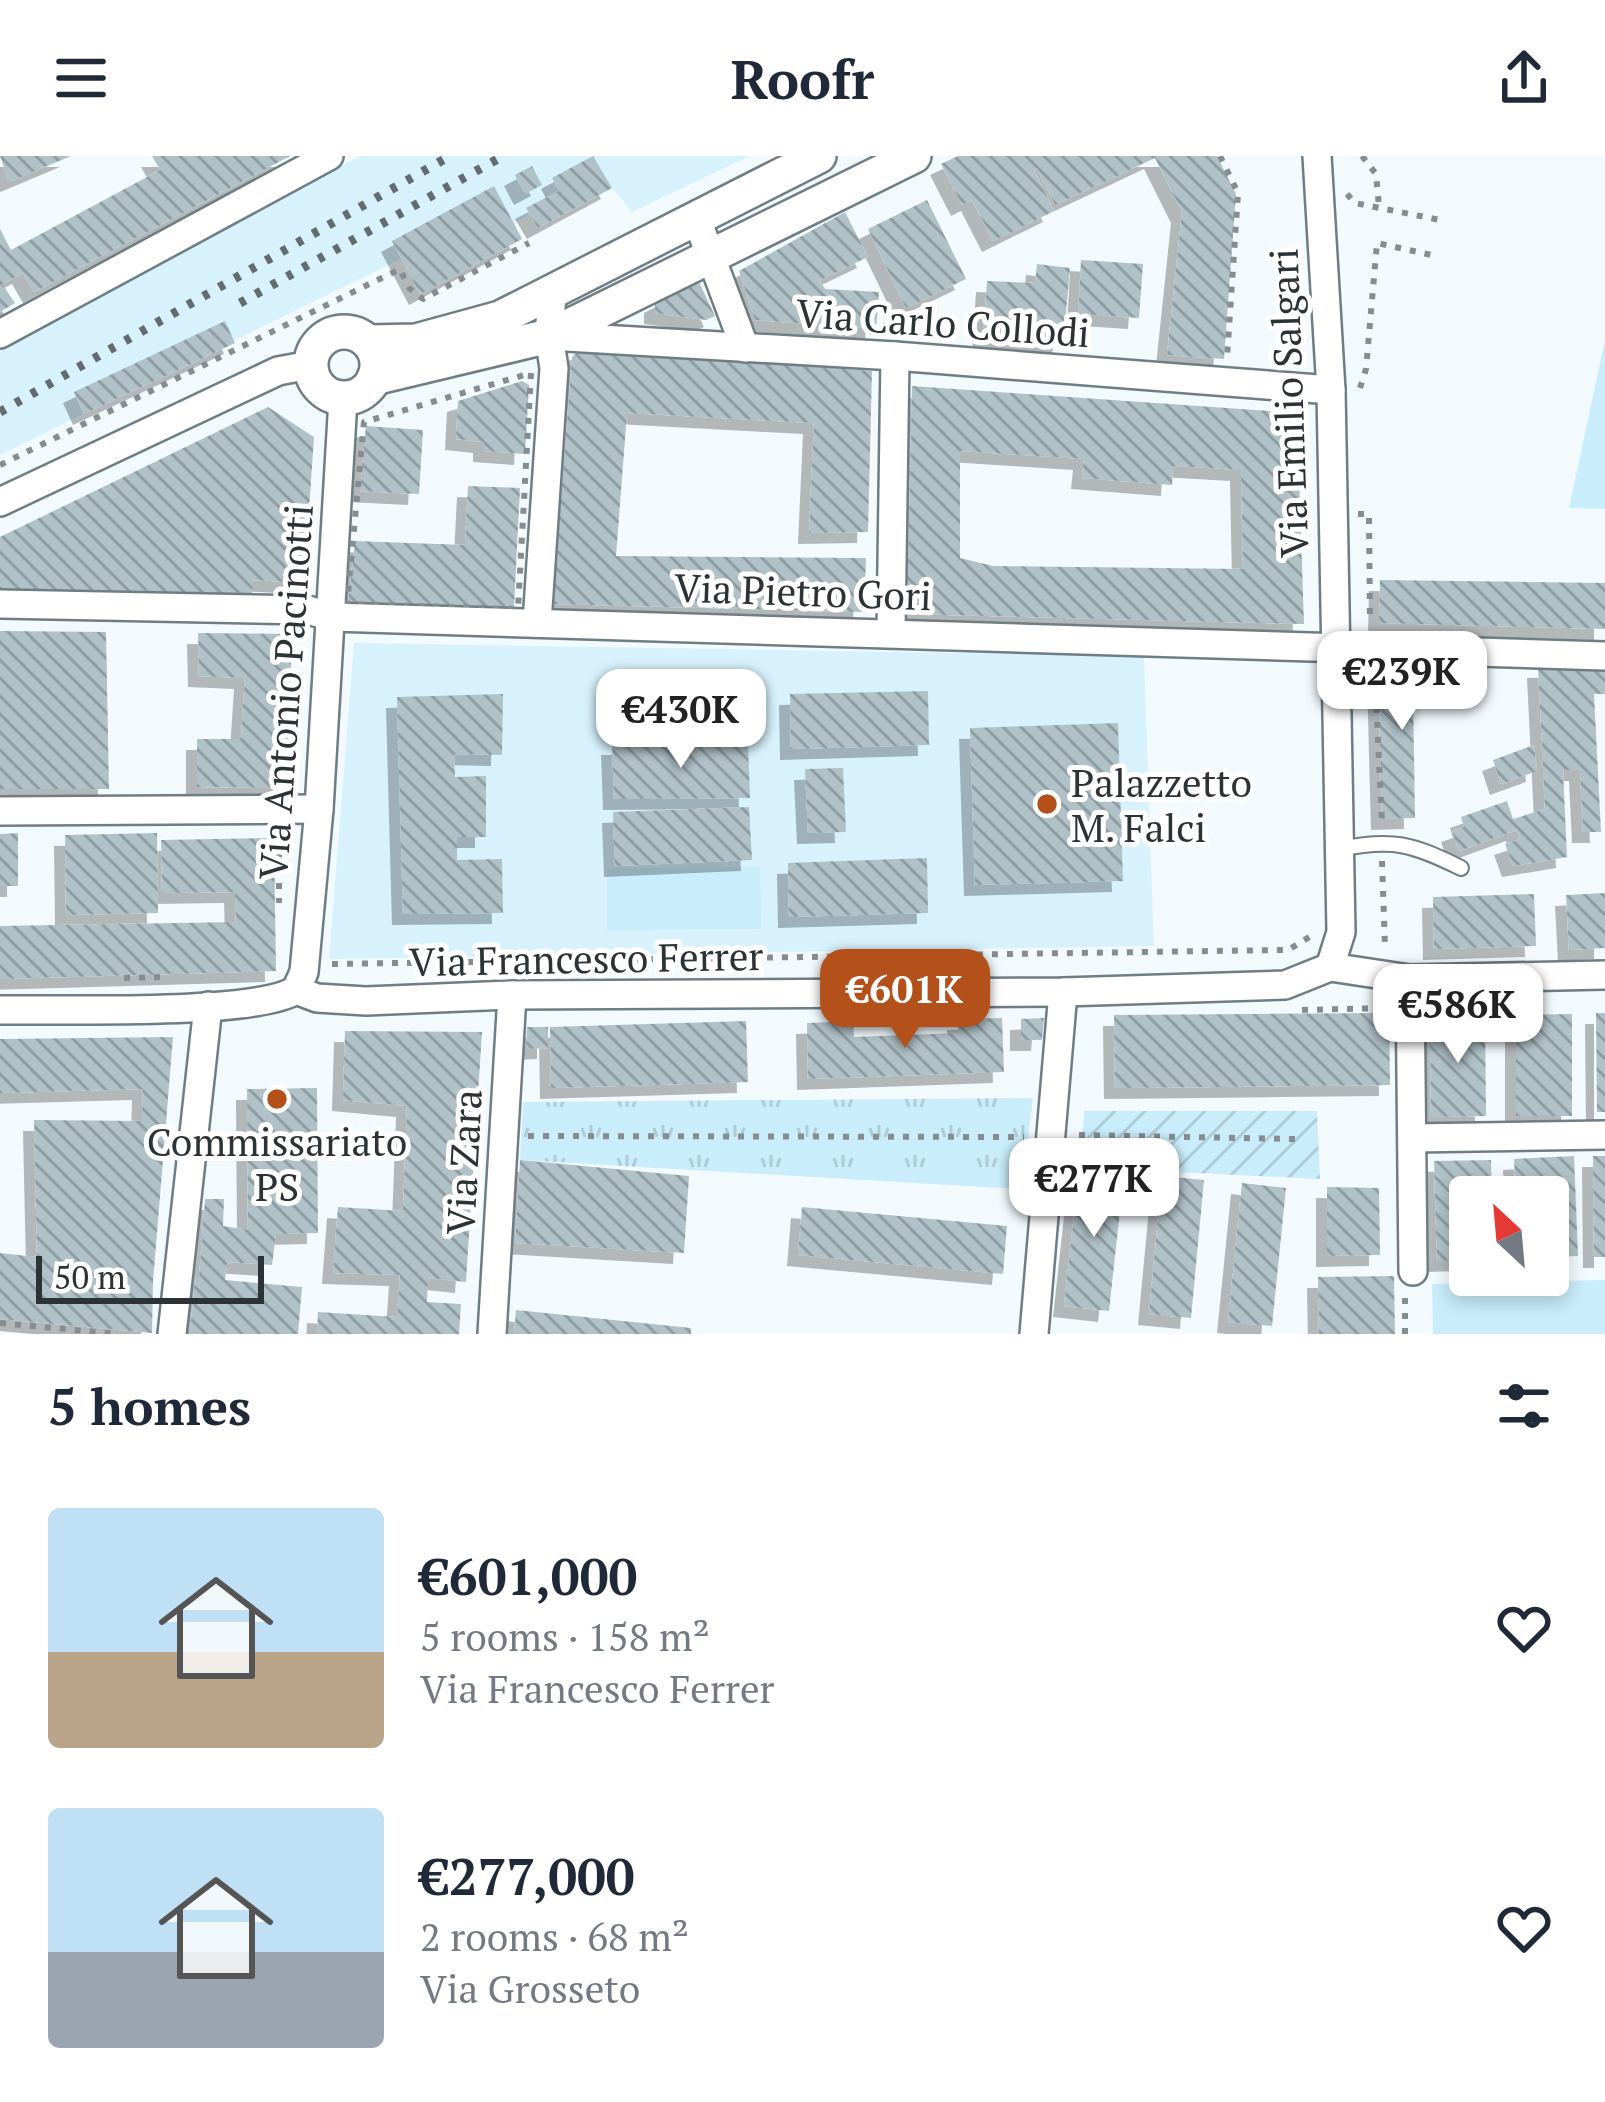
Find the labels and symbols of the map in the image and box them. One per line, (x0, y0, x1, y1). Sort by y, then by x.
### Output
street label: Via Emilio Salgari (1257, 247, 1319, 559)
street label: Via Carlo Collodi (794, 286, 1092, 358)
street label: Via Antonio Pacinotti (246, 502, 324, 882)
street label: Via Pietro Gori (673, 561, 933, 621)
pin: €239K (1318, 631, 1486, 733)
pin: €430K (597, 669, 765, 771)
place label: Palazzetto M. Falci (1071, 756, 1252, 853)
marker: Palazzetto M. Falci (1034, 791, 1060, 817)
street label: Via Francesco Ferrer (408, 929, 764, 987)
pin: €601K (821, 949, 989, 1051)
pin: €586K (1374, 964, 1542, 1066)
marker: Commissariato PS (264, 1086, 290, 1112)
street label: Via Zara (433, 1088, 493, 1236)
place label: Commissariato PS (147, 1115, 407, 1212)
pin: €277K (1010, 1138, 1178, 1240)
north arrow (1449, 1176, 1569, 1296)
scale bar (36, 1250, 264, 1303)

